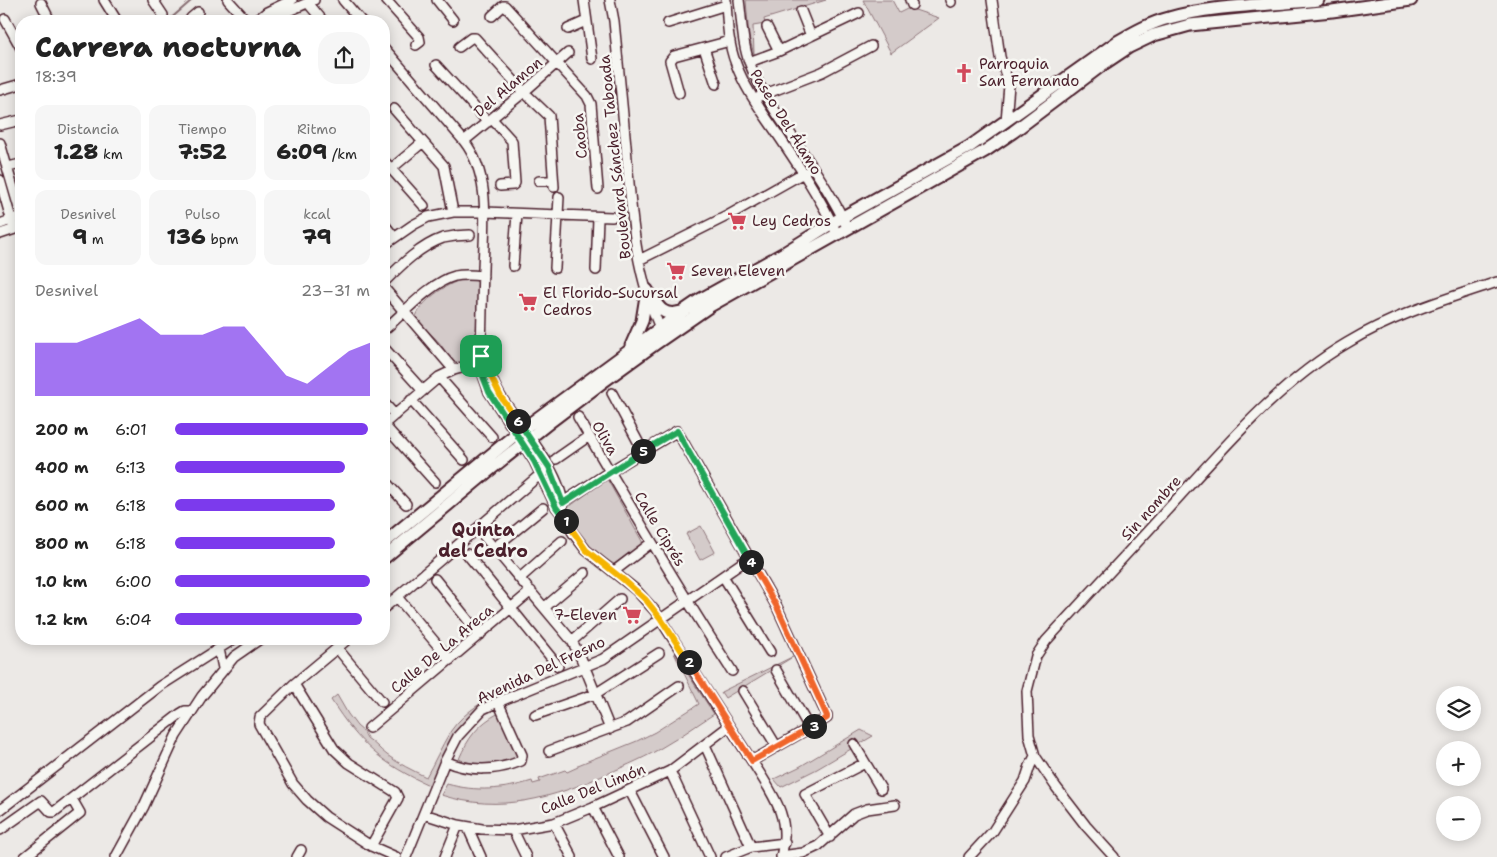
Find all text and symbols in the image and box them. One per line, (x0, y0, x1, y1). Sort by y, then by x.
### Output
text: Carrera nocturna (35, 28, 301, 66)
button: share (318, 32, 370, 84)
street label: Del Alamon (470, 53, 546, 121)
street label: Boulevard Sánchez Taboada (594, 53, 636, 260)
place label: Parroquia San Fernando (979, 54, 1079, 91)
church icon: Parroquia San Fernando (953, 62, 975, 84)
street label: Paseo Del Álamo (745, 65, 827, 179)
text: 18:39 (35, 66, 77, 87)
street label: Caoba (568, 112, 592, 159)
text: Distancia (57, 120, 119, 138)
text: Tiempo (178, 120, 227, 138)
text: Ritmo (297, 120, 337, 138)
text: 1.28 (54, 138, 98, 166)
text: 7:52 (178, 138, 227, 166)
text: 6:09 (277, 138, 327, 166)
text: km (98, 145, 123, 163)
text: /km (327, 145, 357, 163)
text: Desnivel (61, 205, 116, 223)
text: Pulso (185, 205, 220, 223)
text: kcal (303, 205, 330, 223)
supermarket icon: Ley Cedros (726, 210, 748, 232)
place label: Ley Cedros (752, 211, 831, 231)
text: 9 (72, 223, 87, 251)
text: 136 (166, 223, 206, 251)
text: 79 (302, 223, 332, 251)
text: m (87, 230, 104, 248)
text: bpm (206, 230, 239, 248)
supermarket icon: Seven Eleven (665, 260, 687, 282)
place label: Seven Eleven (691, 261, 785, 281)
text: Desnivel (35, 280, 98, 301)
text: 23–31 m (301, 280, 370, 301)
place label: El Florido-Sucursal Cedros (543, 283, 678, 320)
supermarket icon: El Florido-Sucursal Cedros (517, 291, 539, 313)
pin (460, 335, 502, 377)
icon: arrive (467, 342, 495, 370)
pin: 6 (506, 408, 530, 434)
text: 6 (514, 412, 523, 430)
street label: Oliva (587, 417, 623, 459)
text: 200 m (35, 419, 88, 440)
text: 6:01 (115, 419, 147, 440)
pin: 5 (630, 438, 656, 464)
text: 5 (639, 442, 648, 460)
text: 400 m (35, 457, 89, 478)
text: 6:13 (115, 457, 146, 478)
street label: Sin nombre (1116, 471, 1186, 545)
street label: Calle Ciprés (630, 488, 690, 570)
text: 600 m (35, 495, 89, 516)
text: 6:18 (115, 495, 147, 516)
pin: 1 (554, 508, 578, 534)
text: 1 (563, 512, 570, 530)
district label: Quinta del Cedro (438, 518, 528, 563)
text: 800 m (35, 533, 89, 554)
text: 6:18 (115, 533, 147, 554)
pin: 4 (738, 550, 764, 574)
text: 4 (747, 553, 756, 571)
text: 1.0 km (35, 571, 87, 592)
text: 6:00 (115, 571, 152, 592)
street label: Calle De La Areca (386, 600, 498, 698)
supermarket icon: 7-Eleven (621, 604, 643, 626)
place label: 7-Eleven (554, 605, 617, 625)
text: 1.2 km (35, 609, 88, 630)
text: 6:04 (115, 609, 151, 630)
street label: Avenida Del Fresno (474, 632, 608, 708)
pin: 2 (676, 650, 702, 674)
text: 2 (685, 653, 694, 671)
map controls (1436, 686, 1481, 841)
button: layers (1436, 686, 1481, 731)
pin: 3 (802, 714, 826, 738)
text: 3 (810, 717, 819, 735)
button: + (1436, 741, 1481, 786)
street label: Calle Del Limón (538, 759, 648, 819)
button: − (1436, 796, 1481, 841)

